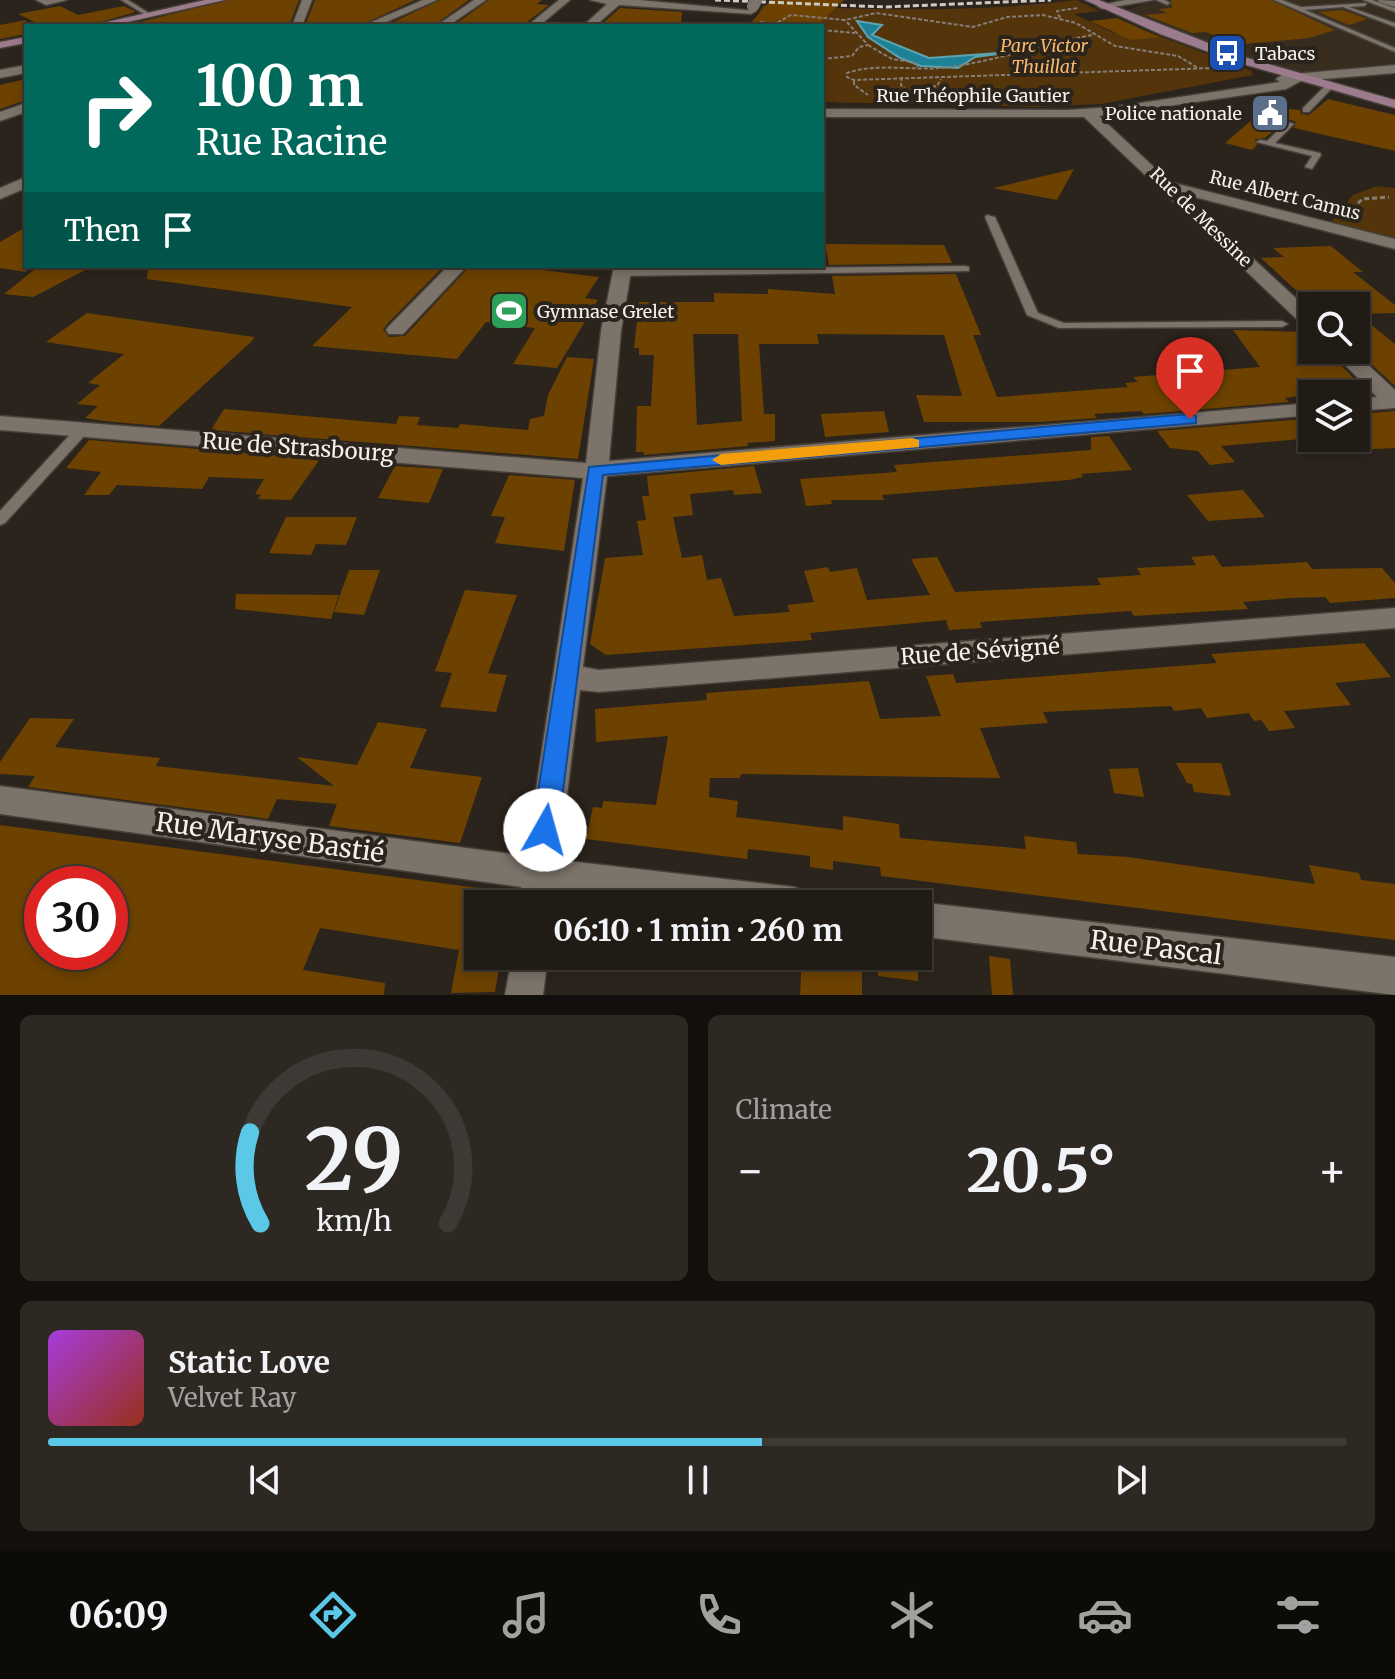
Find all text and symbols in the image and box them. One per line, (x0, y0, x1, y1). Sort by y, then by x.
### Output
bus stop icon: Tabacs (1206, 32, 1248, 74)
park label: Parc Victor Thuillat (1000, 34, 1089, 78)
place label: Tabacs (1255, 42, 1316, 65)
text: 100 m (196, 51, 364, 121)
icon: right (64, 56, 168, 160)
street label: Rue Théophile Gautier (876, 84, 1070, 107)
public building icon: Police nationale (1249, 92, 1291, 134)
place label: Police nationale (1105, 102, 1242, 125)
text: Rue Racine (196, 120, 387, 165)
street label: Rue de Messine (1145, 162, 1257, 272)
street label: Rue Albert Camus (1207, 165, 1363, 225)
icon: arrive (156, 208, 200, 252)
text: Then (64, 211, 140, 249)
sports icon: Gymnase Grelet (488, 290, 530, 332)
map controls (1298, 292, 1370, 452)
button: search (1298, 292, 1370, 364)
place label: Gymnase Grelet (537, 300, 674, 323)
pin (1156, 337, 1224, 419)
icon: arrive (1168, 349, 1212, 393)
button: layers (1298, 380, 1370, 452)
street label: Rue de Strasbourg (201, 426, 395, 468)
street label: Rue de Sévigné (899, 631, 1061, 671)
position arrow (503, 788, 587, 872)
street label: Rue Maryse Bastié (154, 805, 386, 869)
speed limit sign: 30 (24, 866, 128, 970)
text: 06:10 · 1 min · 260 m (553, 911, 843, 949)
street label: Rue Pascal (1088, 923, 1224, 971)
text: Climate (736, 1093, 832, 1126)
text: 29 (304, 1108, 403, 1213)
text: 20.5° (966, 1133, 1116, 1208)
text: − (736, 1143, 765, 1198)
text: + (1318, 1143, 1347, 1198)
text: km/h (316, 1203, 392, 1239)
text: Static Love (168, 1343, 330, 1381)
text: Velvet Ray (168, 1381, 296, 1414)
icon: previous (243, 1458, 287, 1502)
icon: pause (676, 1458, 720, 1502)
icon: next (1109, 1458, 1153, 1502)
icon: directions (305, 1587, 361, 1643)
icon: music (498, 1587, 554, 1643)
icon: phone (691, 1587, 747, 1643)
icon: climate (884, 1587, 940, 1643)
icon: car (1077, 1587, 1133, 1643)
icon: filters (1270, 1587, 1326, 1643)
text: 06:09 (69, 1593, 168, 1638)

